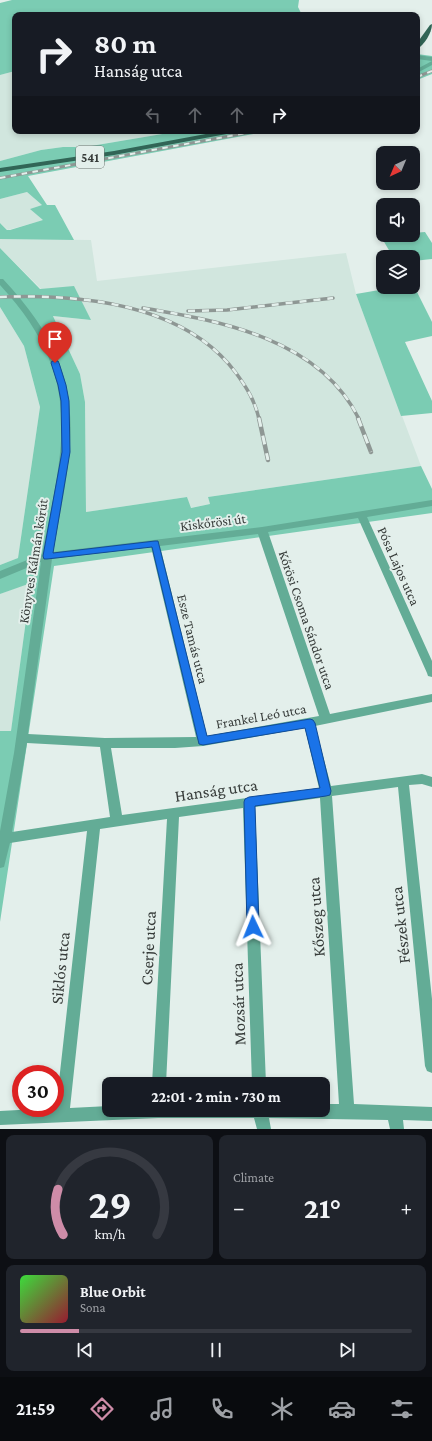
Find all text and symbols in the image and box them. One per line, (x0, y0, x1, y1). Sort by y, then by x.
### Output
icon: right (28, 28, 80, 80)
text: 80 m (94, 28, 156, 59)
text: Hanság utca (94, 61, 182, 81)
icon: left (142, 104, 164, 126)
icon: ahead (184, 104, 206, 126)
icon: ahead (226, 104, 248, 126)
icon: right (268, 104, 290, 126)
road number: 541 (76, 146, 104, 168)
north arrow (376, 146, 420, 190)
map controls (376, 146, 420, 294)
button: sound (376, 198, 420, 242)
button: layers (376, 250, 420, 294)
pin (38, 322, 72, 363)
icon: arrive (44, 328, 66, 350)
street label: Könyves Kálmán körút (15, 497, 51, 624)
street label: Kiskőrösi út (179, 510, 247, 534)
street label: Pósa Lajos utca (374, 524, 424, 609)
street label: Kőrösi Csoma Sándor utca (276, 548, 338, 692)
street label: Esze Tamás utca (174, 593, 212, 686)
street label: Frankel Leó utca (215, 700, 308, 732)
street label: Hanság utca (173, 775, 259, 806)
street label: Kőszeg utca (304, 876, 329, 958)
street label: Fészek utca (387, 885, 414, 965)
position arrow (232, 906, 274, 948)
street label: Cserje utca (137, 910, 160, 986)
street label: Siklós utca (47, 931, 74, 1005)
street label: Mozsár utca (228, 962, 249, 1046)
speed limit sign: 30 (12, 1065, 64, 1117)
text: 22:01 · 2 min · 730 m (151, 1089, 281, 1105)
text: Climate (233, 1170, 274, 1185)
text: 29 (88, 1181, 131, 1227)
text: 21° (304, 1191, 341, 1224)
text: − (233, 1195, 245, 1220)
text: + (400, 1195, 412, 1220)
text: km/h (94, 1226, 125, 1242)
text: Blue Orbit (80, 1284, 146, 1300)
text: Sona (80, 1300, 106, 1315)
icon: previous (74, 1339, 96, 1361)
icon: pause (205, 1339, 227, 1361)
icon: next (336, 1339, 358, 1361)
icon: directions (88, 1395, 116, 1423)
icon: music (148, 1395, 176, 1423)
icon: phone (208, 1395, 236, 1423)
icon: climate (268, 1395, 296, 1423)
icon: car (328, 1395, 356, 1423)
icon: filters (388, 1395, 416, 1423)
text: 21:59 (16, 1399, 55, 1419)

